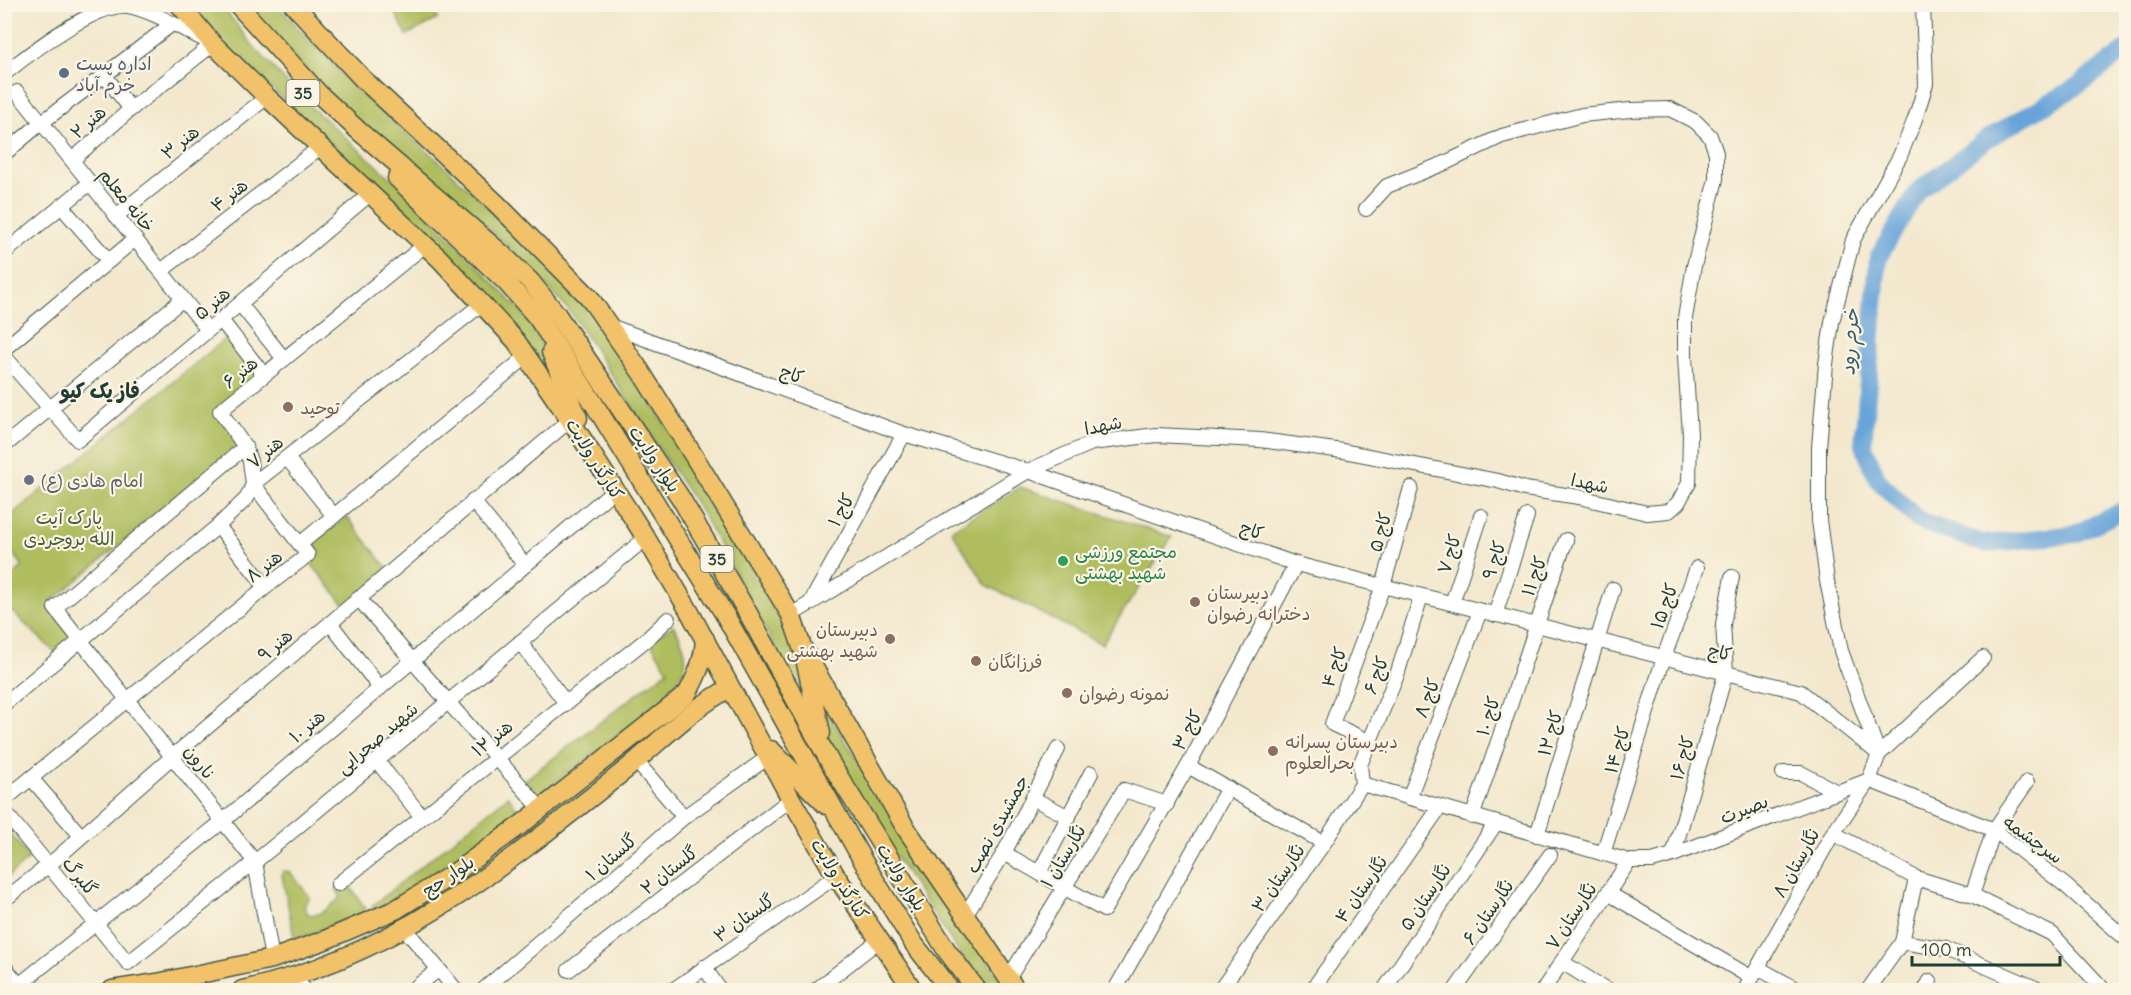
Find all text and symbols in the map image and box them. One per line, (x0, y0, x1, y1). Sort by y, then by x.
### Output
place label: اداره پست خرم آباد (76, 52, 152, 99)
marker: اداره پست خرم آباد (57, 66, 71, 80)
road number: 35 (286, 80, 320, 106)
street label: هنر ۲ (65, 100, 111, 144)
street label: هنر ۳ (156, 120, 204, 164)
street label: خانه معلم (92, 163, 160, 239)
street label: هنر ۴ (206, 173, 252, 217)
street label: هنر ۵ (189, 281, 235, 325)
water label: خرم رود (1834, 308, 1868, 376)
street label: هنر ۶ (218, 351, 262, 393)
street label: کاج (777, 359, 807, 390)
district label: فاز یک کیو (58, 378, 140, 404)
place label: توحید (300, 396, 341, 419)
marker: توحید (281, 400, 295, 414)
street label: شهدا (1082, 410, 1124, 440)
street label: کنارگذر ولایت (561, 414, 629, 504)
street label: بلوار ولایت (624, 421, 686, 497)
street label: هنر ۷ (242, 430, 288, 474)
street label: شهدا (1569, 468, 1611, 498)
place label: امام هادی (ع) (41, 469, 143, 495)
marker: امام هادی (ع) (22, 473, 36, 487)
street label: کاج ۱ (823, 489, 860, 531)
park label: پارک آیت الله بروجردی (24, 506, 114, 550)
street label: کاج ۵ (1363, 509, 1398, 555)
street label: کاج (1237, 515, 1267, 546)
street label: کاج ۷ (1432, 531, 1467, 577)
street label: کاج ۹ (1477, 538, 1512, 583)
place label: مجتمع ورزشی شهید بهشتی (1075, 540, 1177, 584)
street label: هنر ۸ (241, 544, 287, 588)
road number: 35 (700, 546, 734, 572)
street label: کاج ۱۱ (1516, 553, 1553, 600)
marker: مجتمع ورزشی شهید بهشتی (1056, 554, 1070, 568)
street label: کاج ۱۵ (1645, 580, 1684, 632)
place label: دبیرستان دخترانه رضوان (1207, 581, 1310, 625)
marker: دبیرستان دخترانه رضوان (1188, 595, 1202, 609)
place label: دبیرستان شهید بهشتی (786, 618, 878, 662)
street label: هنر ۹ (253, 624, 297, 666)
marker: دبیرستان شهید بهشتی (883, 632, 897, 646)
street label: کاج (1705, 638, 1735, 667)
street label: کاج ۴ (1316, 643, 1353, 691)
place label: فرزانگان (988, 650, 1042, 673)
street label: کاج ۶ (1358, 652, 1395, 698)
marker: فرزانگان (969, 654, 983, 668)
street label: کاج ۸ (1409, 675, 1446, 721)
place label: نمونه رضوان (1079, 682, 1170, 705)
marker: نمونه رضوان (1060, 686, 1074, 700)
street label: کاج ۱۰ (1471, 693, 1506, 739)
street label: شهید صحرایی (331, 697, 423, 779)
street label: هنر ۱۰ (284, 704, 330, 748)
street label: کاج ۳ (1167, 706, 1208, 755)
street label: کاج ۱۲ (1532, 707, 1569, 759)
street label: هنر ۱۲ (467, 714, 517, 762)
street label: کاج ۱۴ (1599, 723, 1636, 777)
place label: دبیرستان پسرانه بحرالعلوم (1285, 730, 1398, 777)
street label: کاج ۱۶ (1665, 733, 1700, 783)
street label: نارون (179, 740, 221, 784)
marker: دبیرستان پسرانه بحرالعلوم (1266, 744, 1280, 758)
street label: جمشیدی نصب (961, 771, 1033, 877)
street label: بصیرت (1717, 789, 1771, 829)
street label: سرچشمه (1998, 810, 2068, 869)
street label: نگارستان ۱ (1035, 820, 1091, 892)
street label: نگارستان ۸ (1768, 824, 1824, 902)
street label: گلستان ۱ (580, 828, 642, 886)
street label: کنارگذر ولایت (806, 834, 874, 924)
street label: بلوار ولایت (872, 839, 932, 915)
street label: نگارستان ۳ (1246, 839, 1310, 917)
street label: گلستان ۲ (636, 840, 703, 900)
street label: بلوار حج (417, 850, 479, 903)
street label: نگارستان ۴ (1330, 851, 1392, 927)
street label: گلبرگ (57, 852, 103, 900)
street label: نگارستان ۵ (1394, 859, 1456, 935)
street label: نگارستان ۶ (1457, 875, 1519, 949)
street label: نگارستان ۷ (1540, 878, 1602, 954)
street label: گلستان ۳ (709, 889, 779, 947)
scale bar (1912, 929, 2060, 967)
text: 100 m (1921, 938, 1972, 961)

